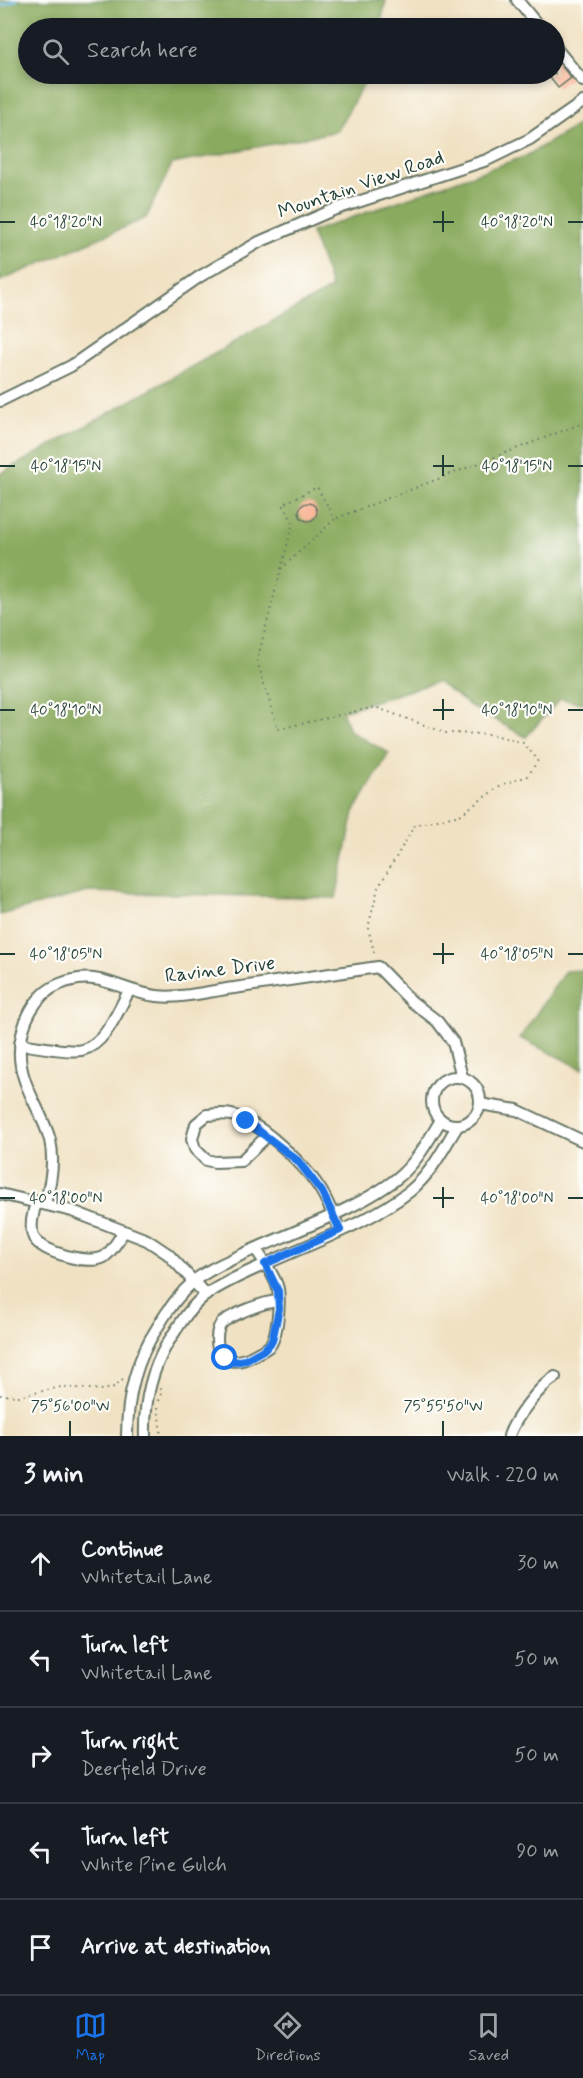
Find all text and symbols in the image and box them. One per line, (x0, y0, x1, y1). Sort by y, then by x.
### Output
search box (18, 18, 565, 84)
icon: search (39, 35, 72, 68)
text: Search here (87, 37, 198, 65)
street label: Mountain View Road (274, 144, 448, 226)
text: 40°18'20"N (30, 213, 102, 233)
text: 40°18'20"N (481, 213, 553, 233)
text: 40°18'15"N (31, 457, 101, 477)
text: 40°18'15"N (482, 457, 552, 477)
text: 40°18'10"N (30, 701, 102, 721)
text: 40°18'10"N (481, 701, 553, 721)
text: 40°18'05"N (30, 945, 102, 965)
text: 40°18'05"N (481, 945, 553, 965)
street label: Ravine Drive (163, 950, 277, 990)
route end (232, 1107, 258, 1133)
text: 40°18'00"N (30, 1189, 102, 1209)
text: 40°18'00"N (481, 1189, 553, 1209)
route start (211, 1344, 237, 1370)
text: 75°56'00"W (31, 1397, 109, 1417)
text: 75°55'50"W (404, 1397, 483, 1417)
text: 3 min (24, 1458, 84, 1492)
text: Walk · 220 m (447, 1462, 559, 1489)
text: Continue (81, 1536, 163, 1564)
icon: ahead (24, 1547, 57, 1580)
text: 30 m (517, 1550, 559, 1577)
text: Whitetail Lane (81, 1564, 212, 1591)
text: Turn left (81, 1632, 169, 1660)
icon: left (24, 1643, 57, 1676)
text: 50 m (514, 1646, 559, 1673)
text: Whitetail Lane (81, 1660, 212, 1687)
text: Turn right (81, 1728, 179, 1756)
icon: right (24, 1739, 57, 1772)
text: 50 m (514, 1742, 559, 1769)
text: Deerfield Drive (81, 1756, 207, 1783)
text: Turn left (81, 1824, 169, 1852)
icon: left (24, 1835, 57, 1868)
text: 90 m (516, 1838, 559, 1865)
text: White Pine Gulch (81, 1852, 227, 1879)
icon: arrive (24, 1931, 57, 1964)
text: Arrive at destination (81, 1933, 271, 1961)
tab: Map (74, 2009, 107, 2066)
tab: Directions (255, 2009, 321, 2066)
tab: Saved (469, 2009, 509, 2066)

